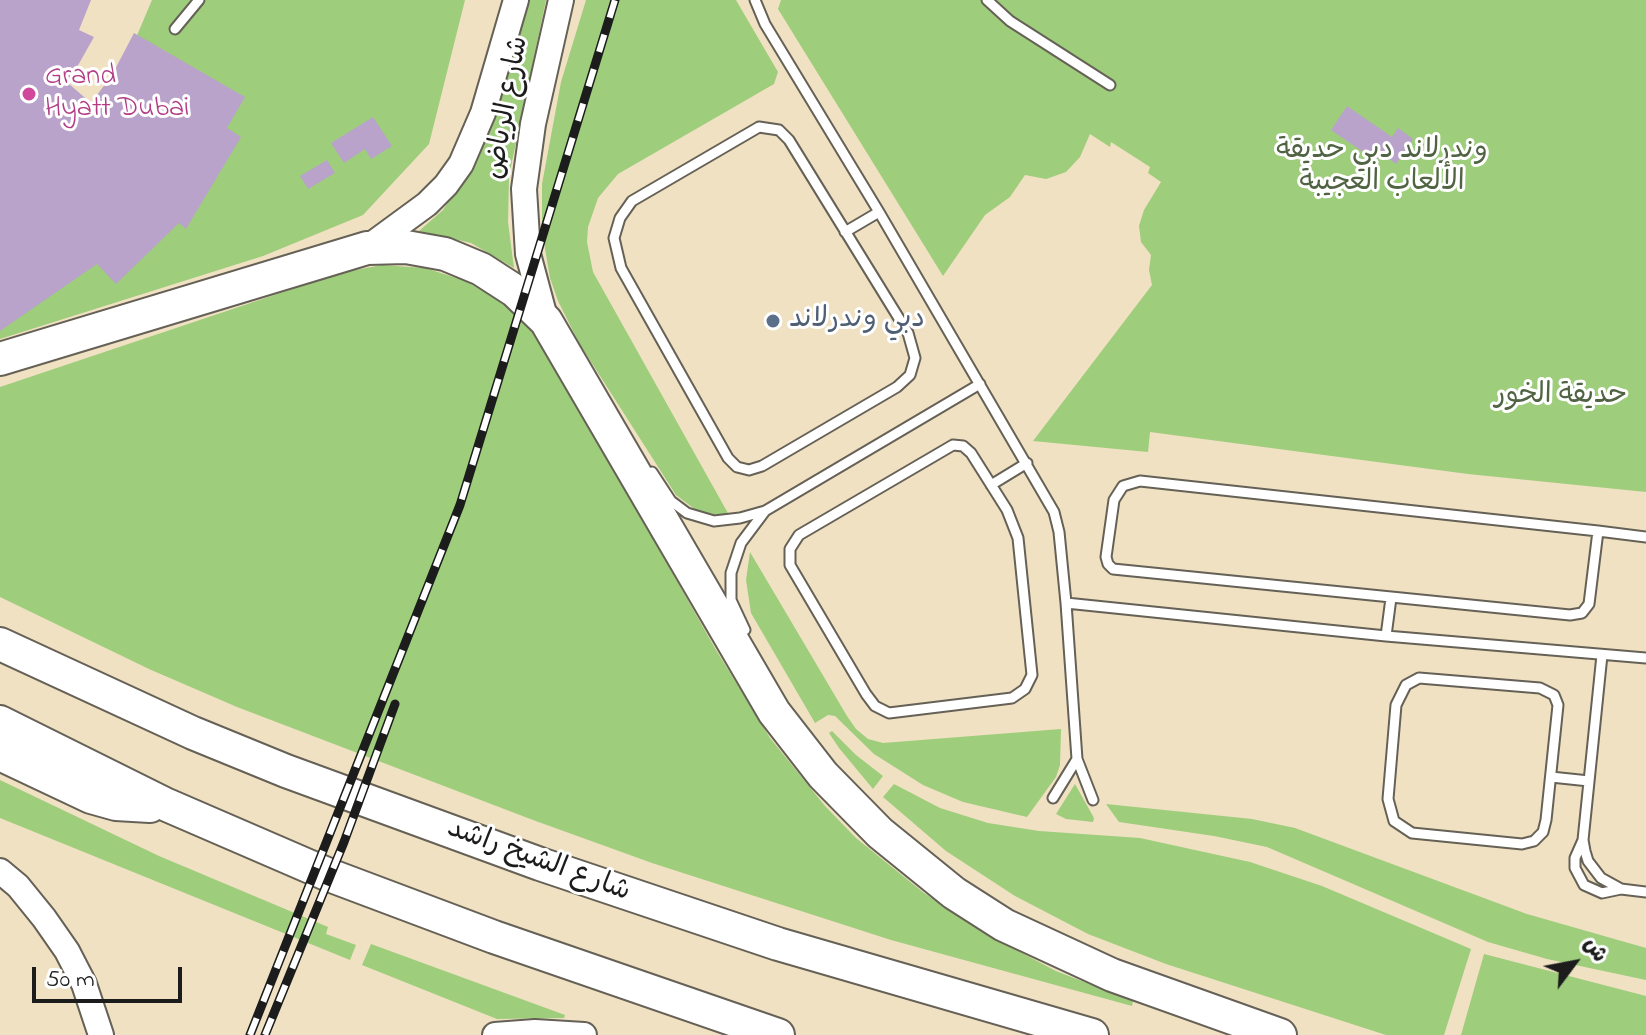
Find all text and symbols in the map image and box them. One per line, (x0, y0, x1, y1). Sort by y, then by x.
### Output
street label: شارع الرياض (480, 34, 538, 182)
place label: Grand Hyatt Dubai (45, 61, 189, 127)
marker: Grand Hyatt Dubai (20, 85, 38, 103)
park label: وندرلاند دبي حديقة الألعاب العجيبة (1276, 135, 1488, 201)
place label: دبي وندرلاند (789, 304, 925, 338)
marker: دبي وندرلاند (764, 312, 782, 330)
park label: حديقة الخور (1495, 380, 1627, 414)
street label: شارع الشيخ راشد (442, 813, 634, 911)
north arrow (1534, 923, 1614, 1003)
text: ش (1574, 932, 1614, 969)
scale bar (36, 951, 186, 1001)
text: 50 m (46, 963, 95, 998)

